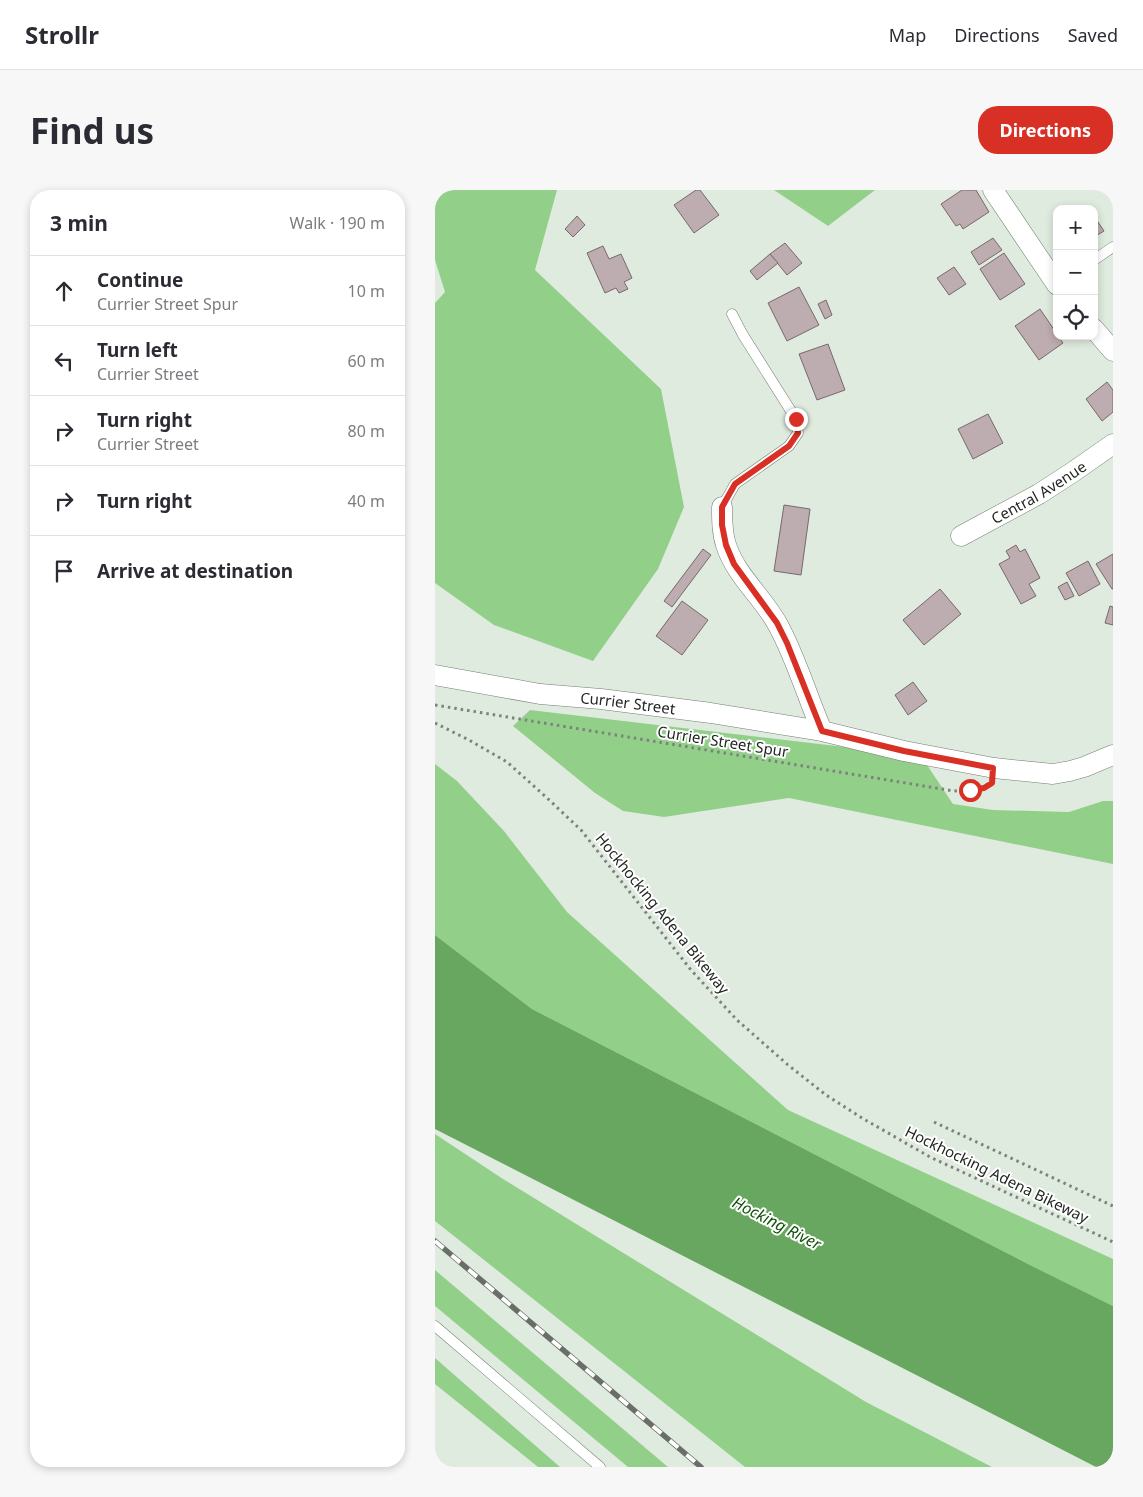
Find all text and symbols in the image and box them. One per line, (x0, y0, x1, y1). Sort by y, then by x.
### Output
text: Strollr (25, 18, 99, 51)
text: Map (889, 23, 926, 47)
text: Directions (954, 23, 1040, 47)
text: Saved (1068, 23, 1118, 47)
button: Directions (978, 106, 1113, 154)
text: Find us (30, 107, 154, 154)
map controls (1053, 205, 1098, 340)
button: + (1053, 205, 1098, 250)
text: 3 min (50, 209, 108, 237)
text: Walk · 190 m (290, 212, 385, 234)
button: − (1053, 250, 1098, 295)
text: Continue (97, 267, 183, 293)
icon: ahead (50, 277, 78, 305)
text: 10 m (348, 280, 385, 302)
text: Currier Street Spur (97, 293, 238, 315)
button: locate (1053, 295, 1098, 340)
text: Turn left (97, 337, 178, 363)
icon: left (50, 347, 78, 375)
text: 60 m (348, 350, 385, 372)
text: Currier Street (97, 363, 199, 385)
text: Turn right (97, 407, 192, 433)
route end (785, 408, 808, 431)
icon: right (50, 417, 78, 445)
text: 80 m (348, 420, 385, 442)
text: Currier Street (97, 433, 199, 455)
street label: Central Avenue (987, 456, 1090, 528)
icon: right (50, 487, 78, 515)
text: Turn right (97, 488, 192, 514)
text: 40 m (348, 490, 385, 512)
icon: arrive (50, 557, 78, 585)
text: Arrive at destination (97, 558, 293, 584)
street label: Currier Street (580, 687, 677, 718)
street label: Currier Street Spur (656, 721, 790, 761)
route start (959, 779, 982, 802)
street label: Hockhocking Adena Bikeway (592, 828, 734, 998)
street label: Hockhocking Adena Bikeway (902, 1121, 1092, 1227)
water label: Hocking River (729, 1191, 826, 1255)

